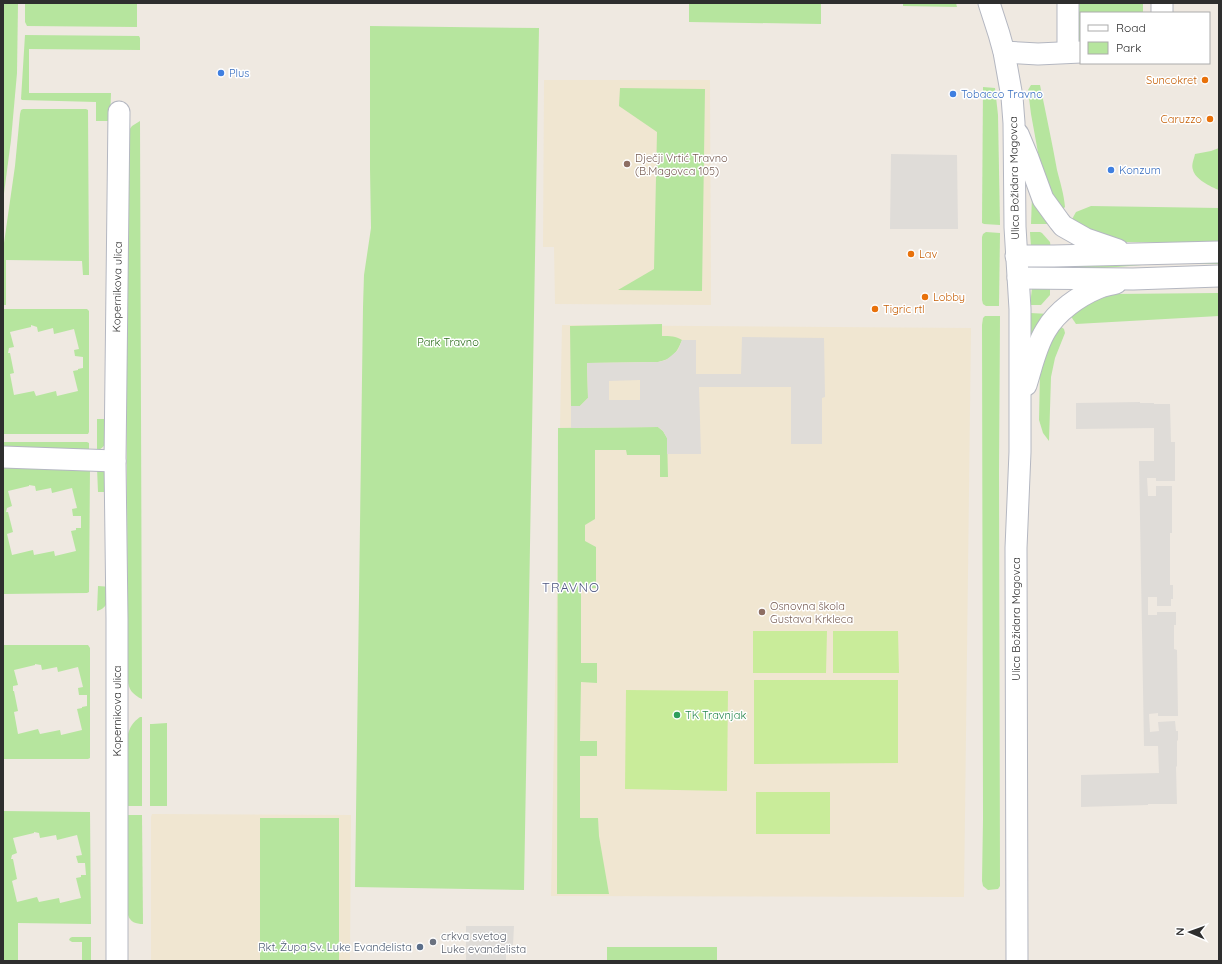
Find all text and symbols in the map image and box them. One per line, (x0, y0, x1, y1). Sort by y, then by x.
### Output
legend (1080, 12, 1210, 64)
text: Road (1116, 20, 1146, 35)
text: Park (1116, 40, 1141, 55)
place label: Plus (229, 66, 249, 80)
marker: Plus (216, 68, 226, 78)
place label: Suncokret (1146, 73, 1197, 87)
marker: Suncokret (1200, 75, 1210, 85)
place label: Tobacco Travno (961, 87, 1043, 101)
marker: Tobacco Travno (948, 89, 958, 99)
place label: Caruzzo (1161, 112, 1202, 126)
marker: Caruzzo (1205, 114, 1215, 124)
street label: Ulica Božidara Magovca (1006, 116, 1022, 240)
place label: Dječji Vrtić Travno (B.Magovca 105) (635, 151, 728, 178)
marker: Dječji Vrtić Travno (B.Magovca 105) (622, 159, 632, 169)
place label: Konzum (1119, 163, 1161, 177)
marker: Konzum (1106, 165, 1116, 175)
street label: Kopernikova ulica (109, 241, 125, 333)
place label: Lav (919, 247, 937, 261)
marker: Lav (906, 249, 916, 259)
place label: Lobby (933, 290, 965, 304)
marker: Lobby (920, 292, 930, 302)
place label: Tigric rtl (883, 302, 925, 316)
marker: Tigric rtl (870, 304, 880, 314)
park label: Park Travno (417, 335, 479, 349)
street label: Ulica Božidara Magovca (1009, 557, 1023, 681)
district label: TRAVNO (542, 579, 600, 595)
place label: Osnovna škola Gustava Krkleca (770, 599, 853, 626)
marker: Osnovna škola Gustava Krkleca (757, 607, 767, 617)
street label: Kopernikova ulica (110, 666, 124, 756)
place label: TK Travnjak (685, 708, 747, 722)
marker: TK Travnjak (672, 710, 682, 720)
north arrow (1170, 912, 1210, 952)
text: N (1173, 927, 1187, 936)
place label: crkva svetog Luke evanđelista (441, 929, 526, 956)
marker: crkva svetog Luke evanđelista (428, 937, 438, 947)
place label: Rkt. Župa Sv. Luke Evanđelista (258, 940, 412, 954)
marker: Rkt. Župa Sv. Luke Evanđelista (415, 942, 425, 952)

